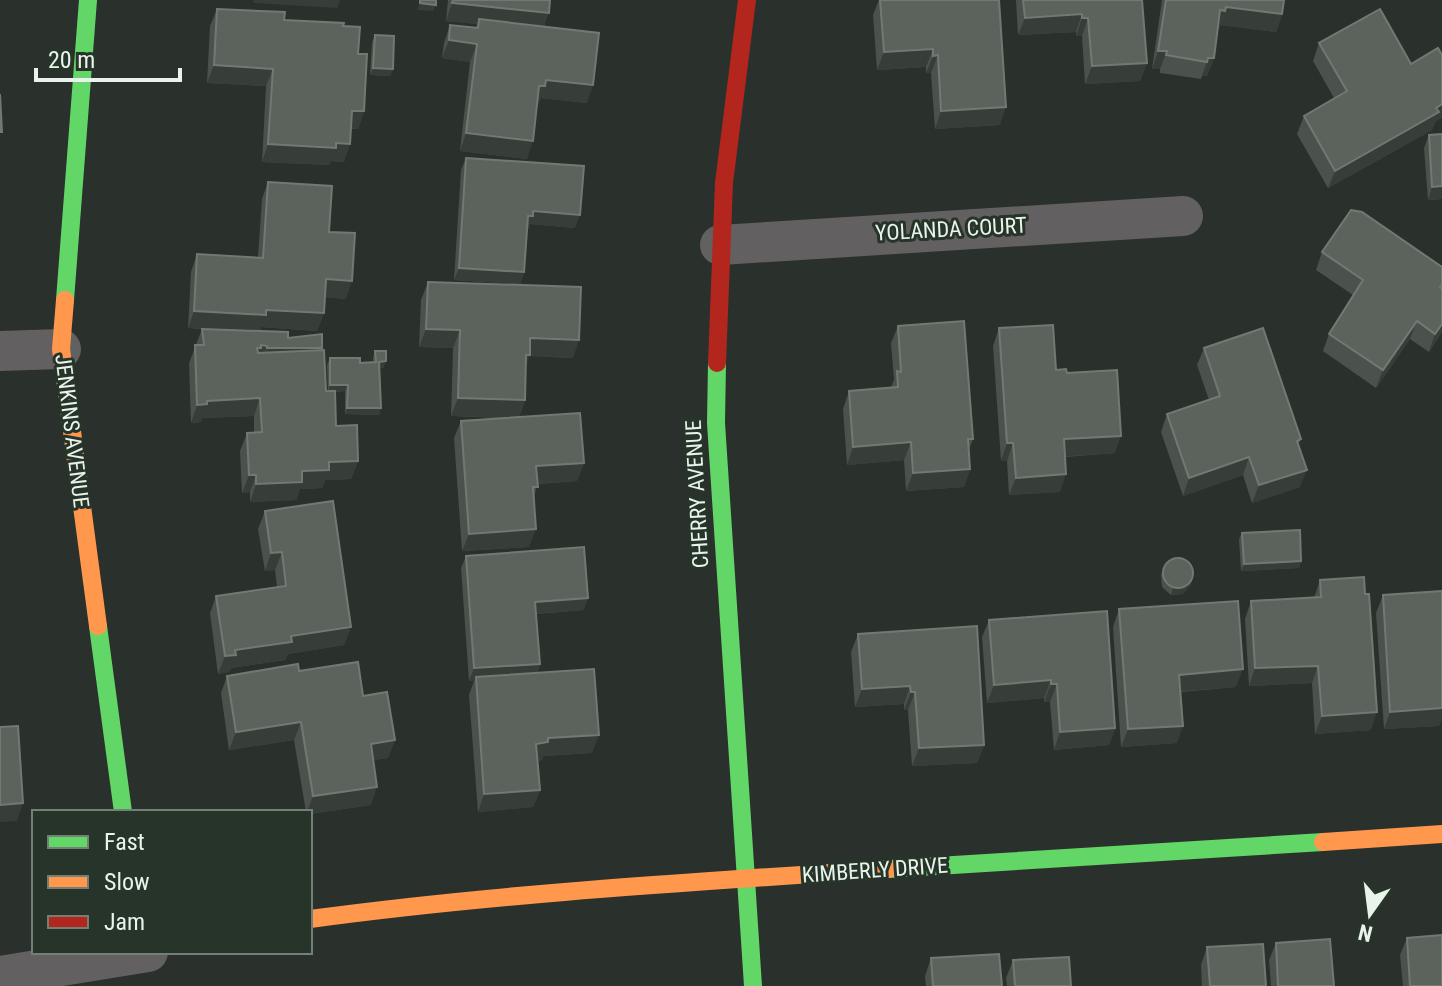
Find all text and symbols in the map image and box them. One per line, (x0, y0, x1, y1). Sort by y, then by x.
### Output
scale bar (36, 32, 180, 82)
text: 20 m (48, 46, 95, 74)
street label: YOLANDA COURT (875, 213, 1027, 245)
street label: JENKINS AVENUE (50, 353, 94, 509)
street label: CHERRY AVENUE (681, 419, 713, 569)
legend (32, 810, 312, 954)
text: Fast (104, 828, 145, 856)
street label: KIMBERLY DRIVE (801, 852, 949, 888)
text: Slow (104, 868, 150, 896)
north arrow (1330, 874, 1410, 954)
text: Jam (104, 908, 145, 936)
text: N (1356, 919, 1375, 947)

